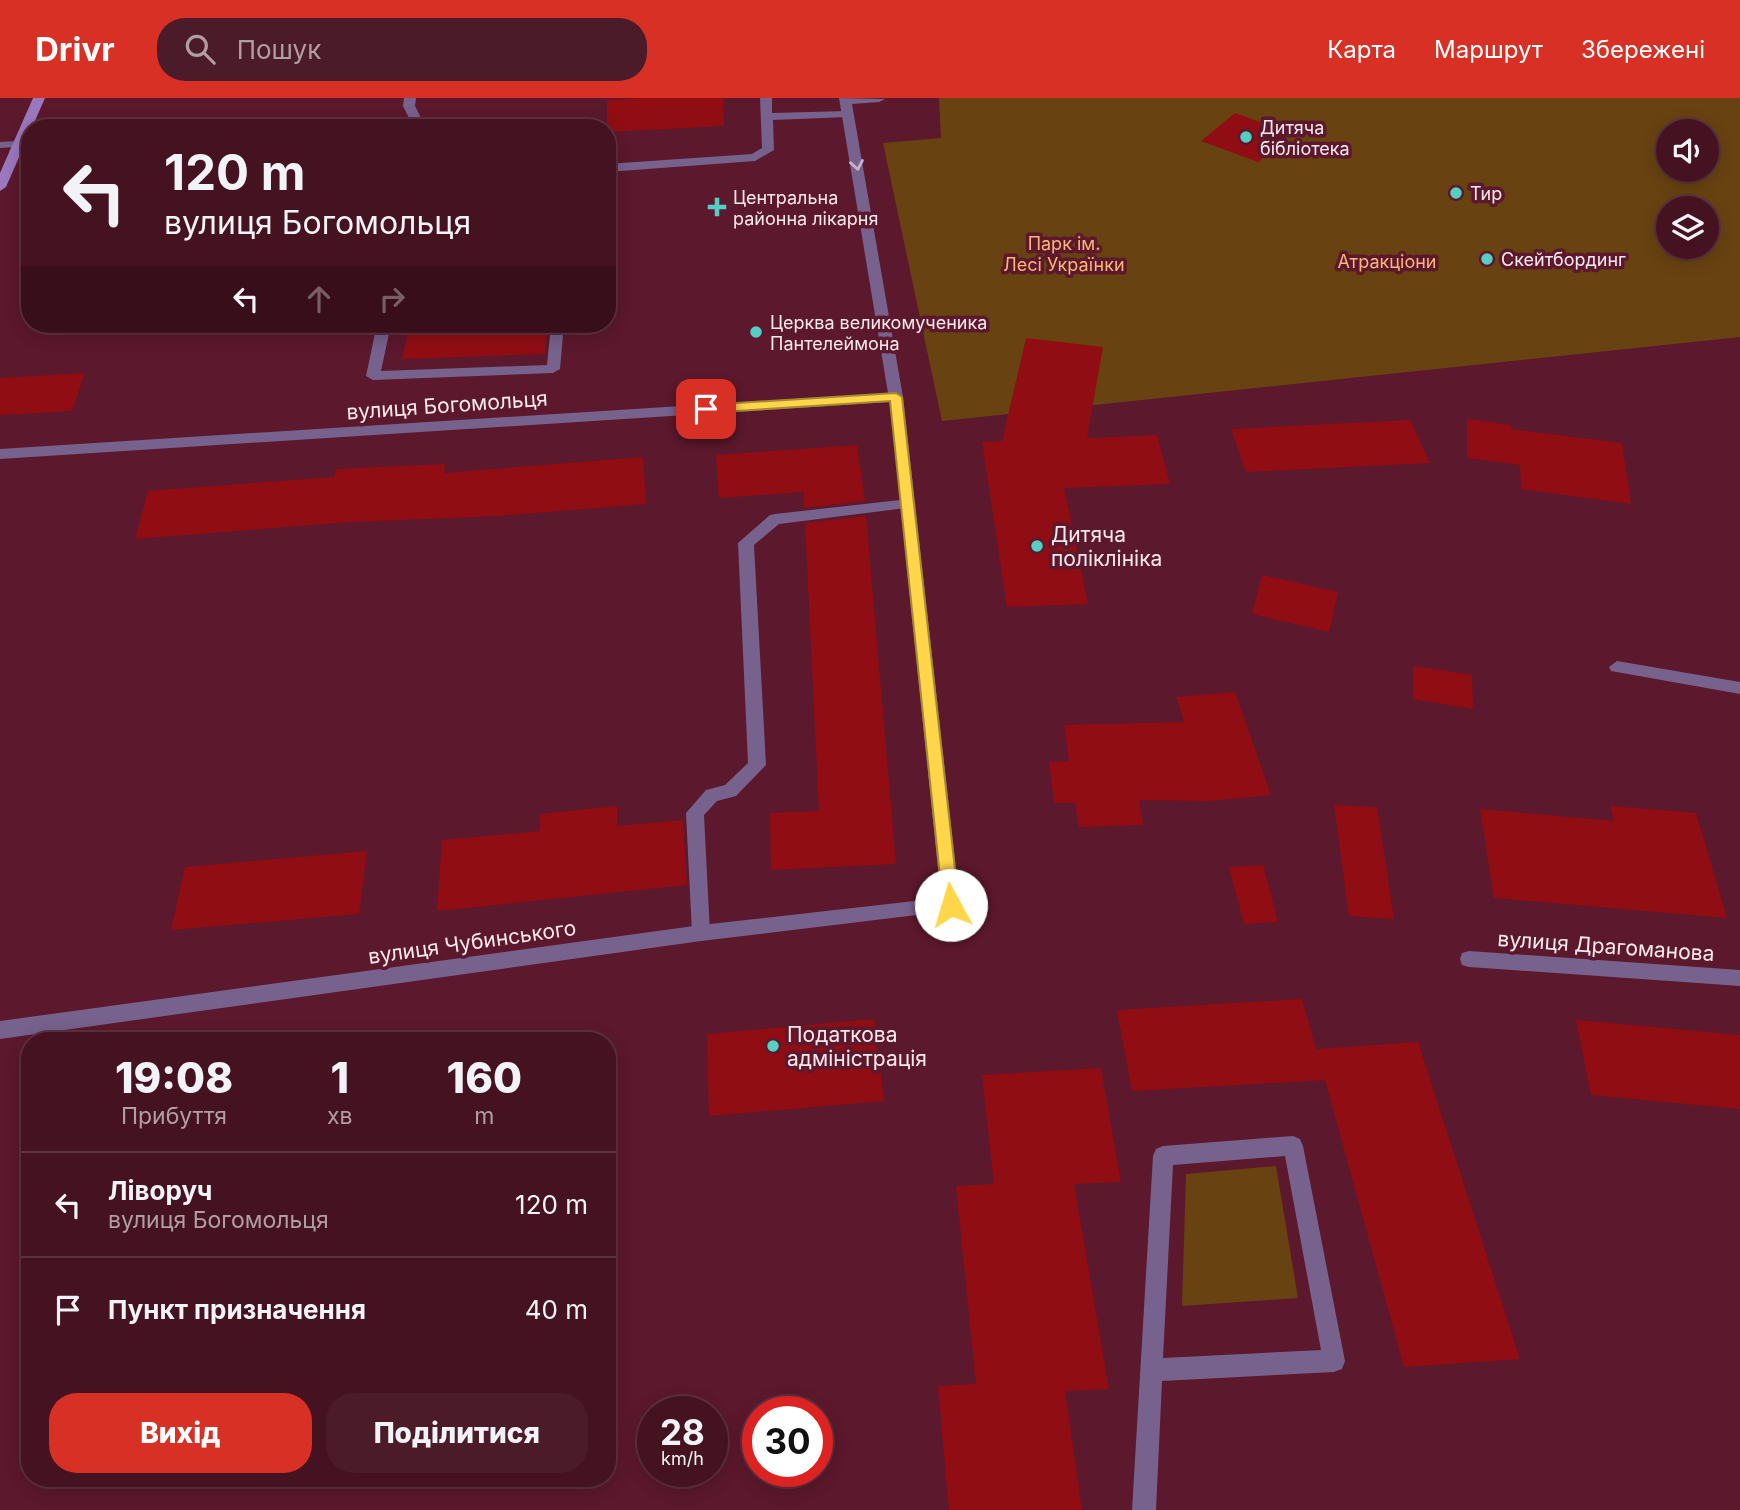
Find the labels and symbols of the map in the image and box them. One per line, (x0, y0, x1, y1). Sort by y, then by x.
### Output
place label: Дитяча бібліотека (1260, 117, 1350, 159)
marker: Дитяча бібліотека (1238, 129, 1254, 145)
one-way arrow (849, 159, 864, 171)
place label: Тир (1470, 183, 1502, 204)
marker: Тир (1448, 185, 1464, 201)
place label: Центральна районна лікарня (733, 187, 878, 229)
marker: Центральна районна лікарня (707, 197, 727, 217)
park label: Парк ім. Лесі Українки (1003, 233, 1125, 275)
place label: Скейтбординг (1501, 249, 1626, 270)
park label: Атракціони (1338, 251, 1436, 272)
marker: Скейтбординг (1479, 251, 1495, 267)
place label: Церква великомученика Пантелеймона (770, 312, 987, 354)
marker: Церква великомученика Пантелеймона (748, 324, 764, 340)
pin (676, 379, 736, 439)
street label: вулиця Богомольця (346, 385, 548, 425)
place label: Дитяча поліклініка (1051, 522, 1162, 571)
marker: Дитяча поліклініка (1029, 538, 1045, 554)
position arrow (914, 868, 988, 942)
street label: вулиця Чубинського (366, 915, 578, 969)
street label: вулиця Драгоманова (1497, 926, 1715, 966)
place label: Податкова адміністрація (787, 1022, 927, 1071)
marker: Податкова адміністрація (765, 1038, 781, 1054)
speed limit sign: 30 (742, 1396, 833, 1487)

